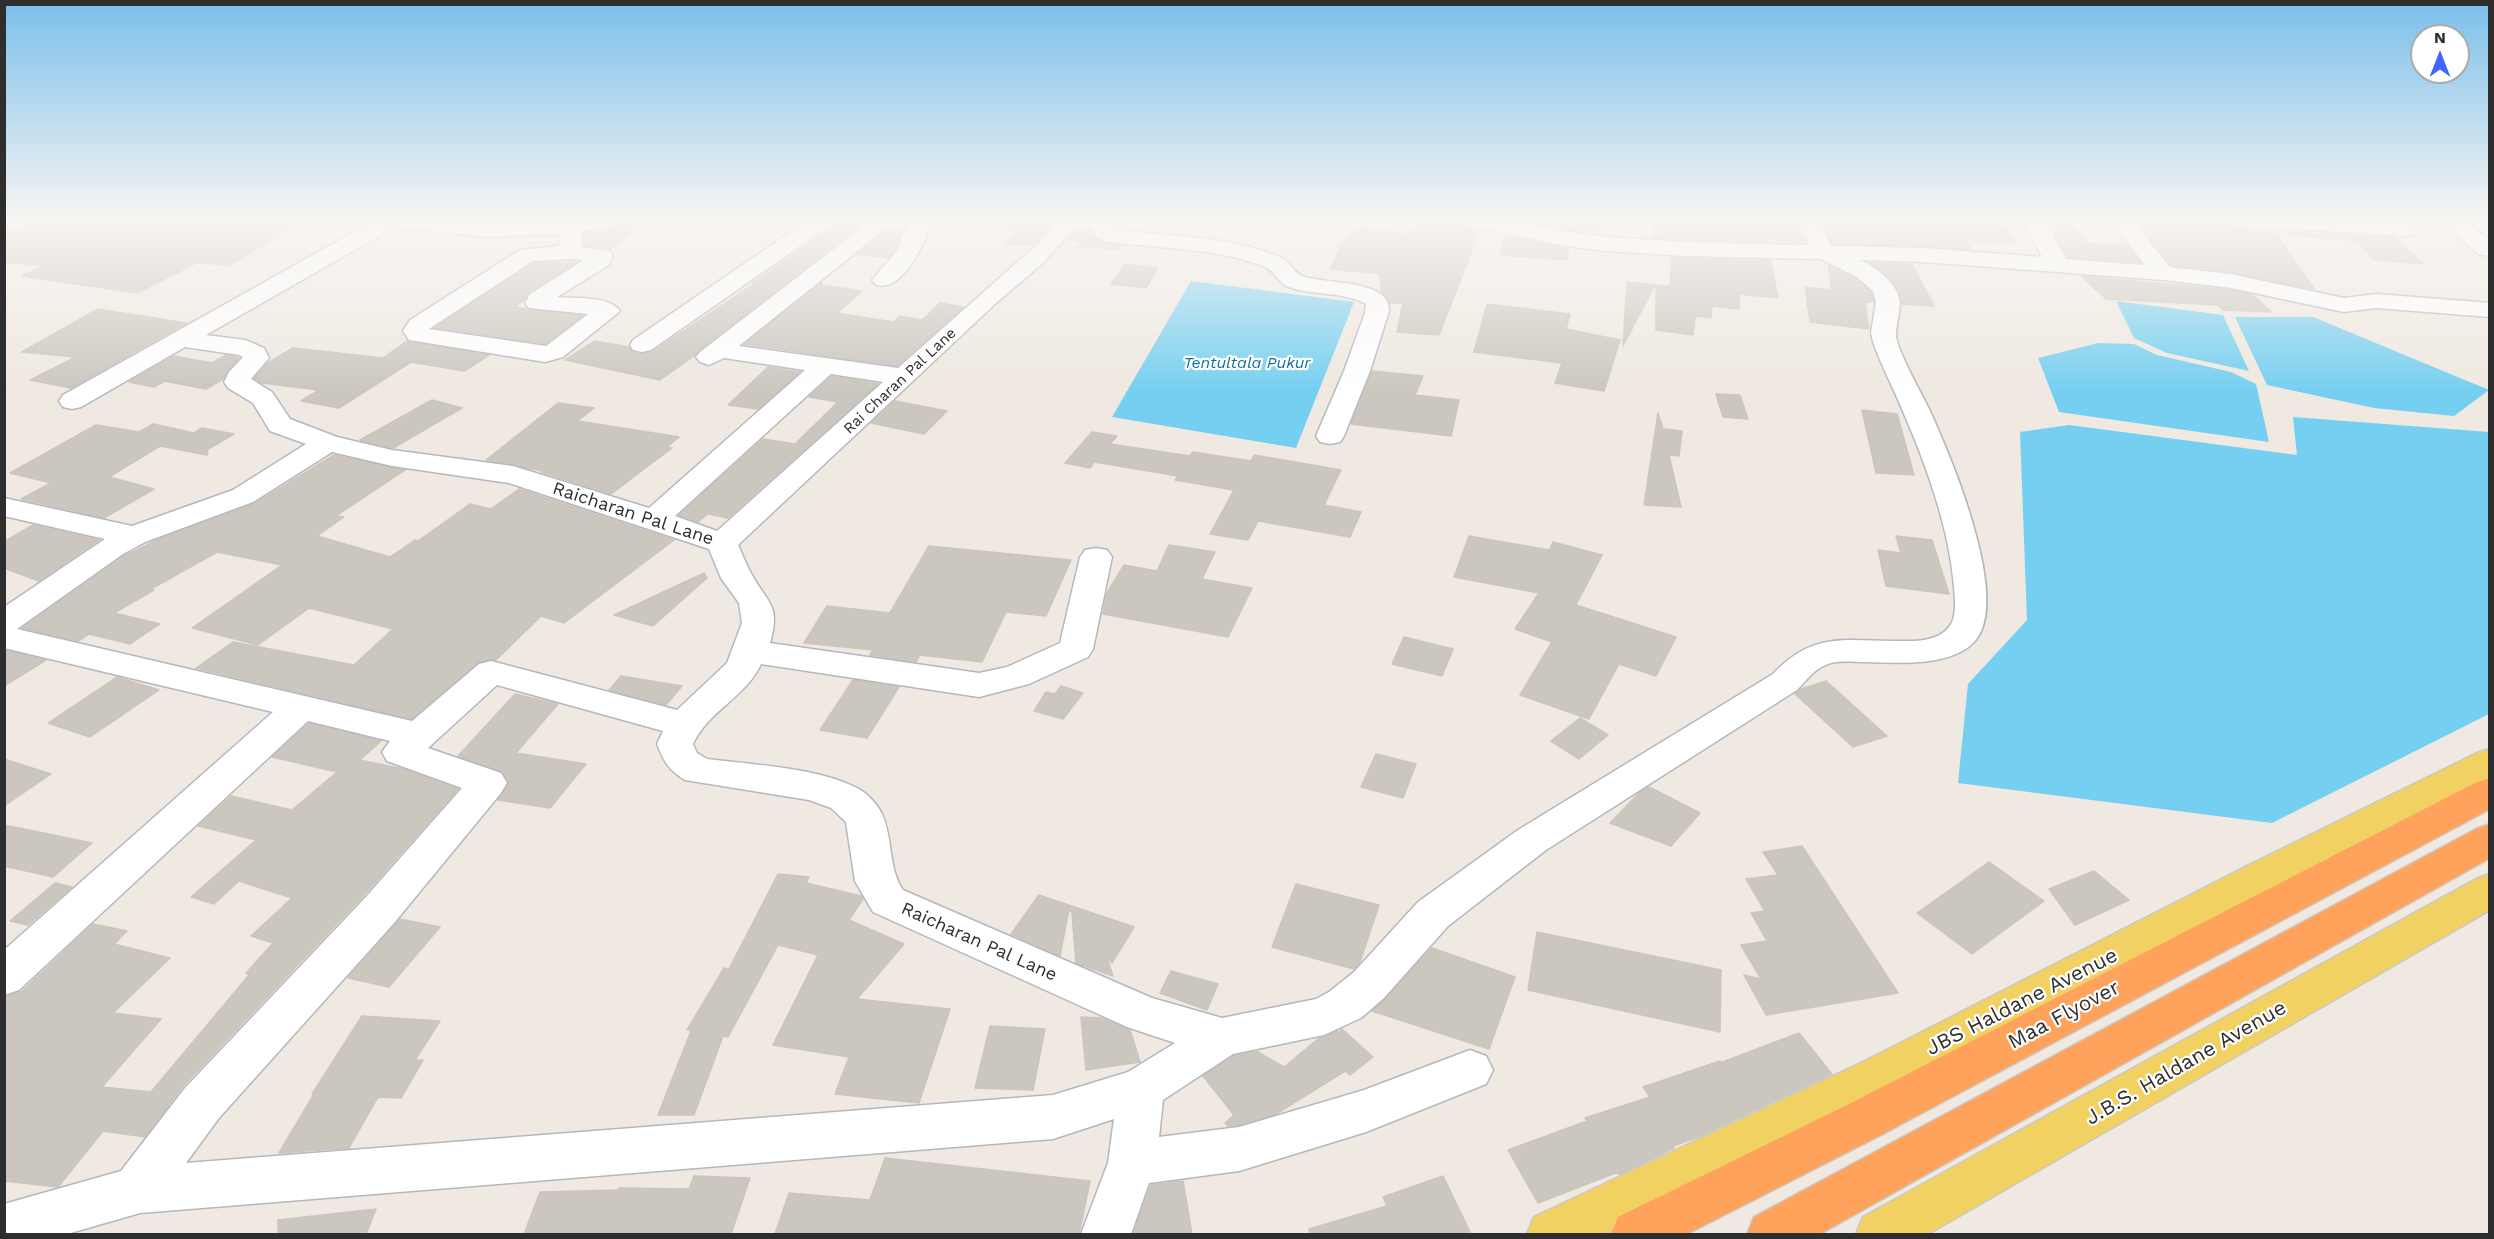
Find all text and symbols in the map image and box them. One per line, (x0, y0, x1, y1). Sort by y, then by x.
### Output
north arrow (2410, 24, 2470, 84)
text: N (2434, 28, 2446, 47)
street label: Rai Charan Pal Lane (840, 324, 960, 438)
water label: Tentultala Pukur (1183, 353, 1311, 373)
street label: Raicharan Pal Lane (550, 478, 716, 550)
street label: Raicharan Pal Lane (898, 898, 1060, 986)
street label: JBS Haldane Avenue (1922, 943, 2122, 1061)
street label: Maa Flyover (2004, 975, 2124, 1055)
street label: J.B.S. Haldane Avenue (2081, 995, 2291, 1131)

